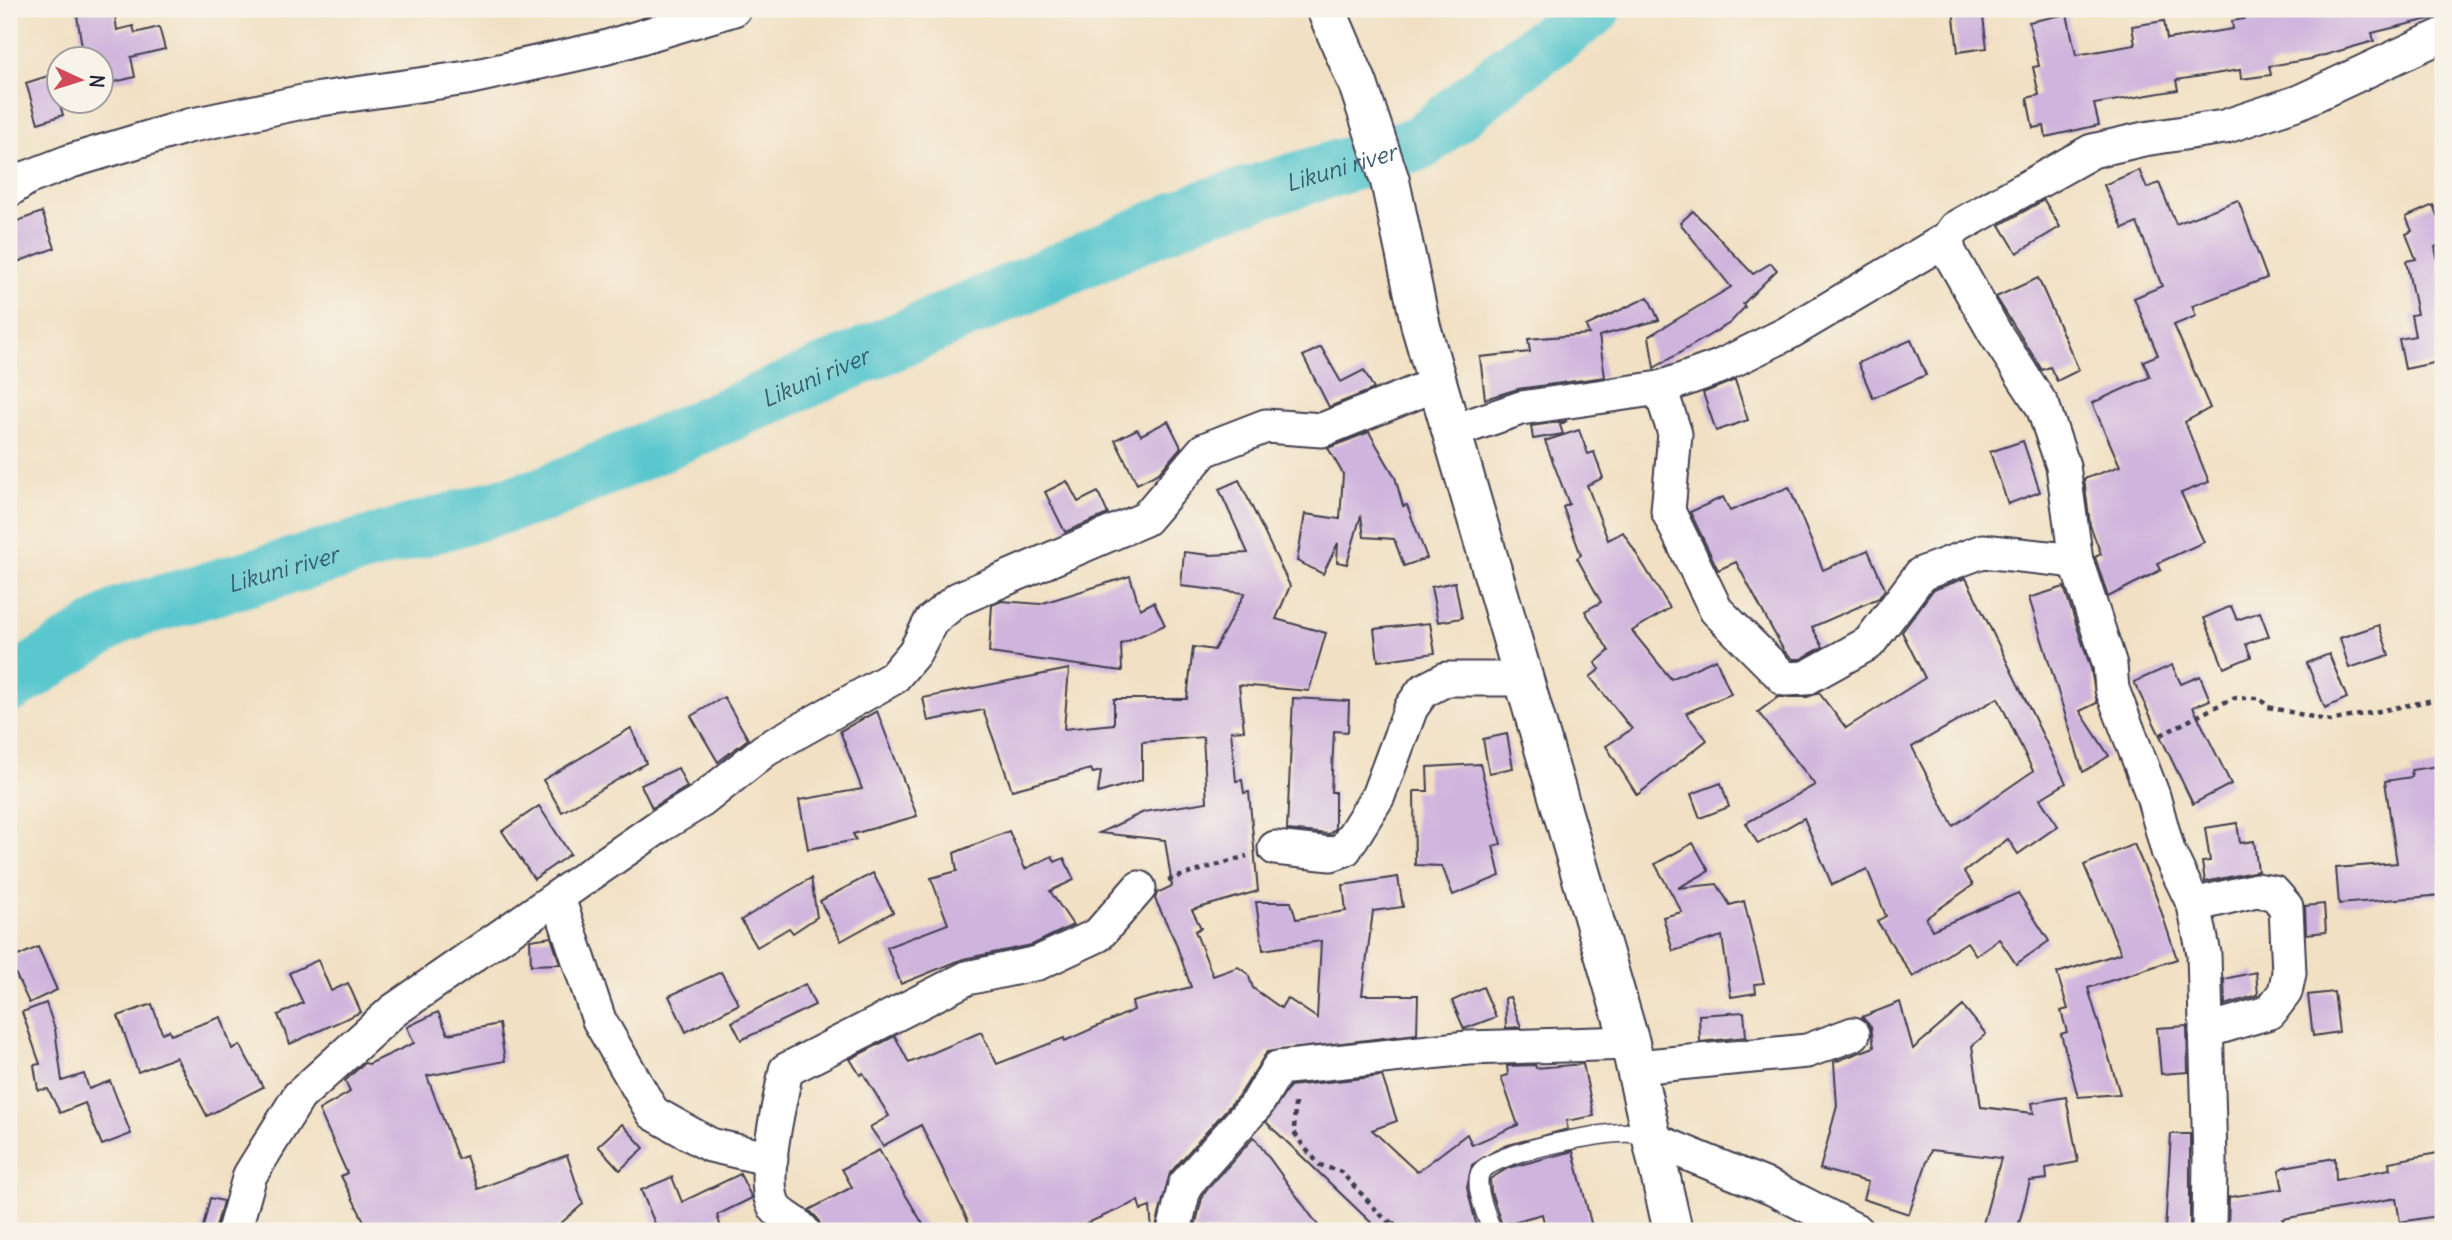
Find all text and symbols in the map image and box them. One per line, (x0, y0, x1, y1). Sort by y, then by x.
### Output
north arrow (46, 46, 116, 116)
text: N (85, 74, 109, 89)
water label: Likuni river (1282, 136, 1402, 197)
water label: Likuni river (757, 340, 876, 413)
water label: Likuni river (224, 538, 344, 598)

